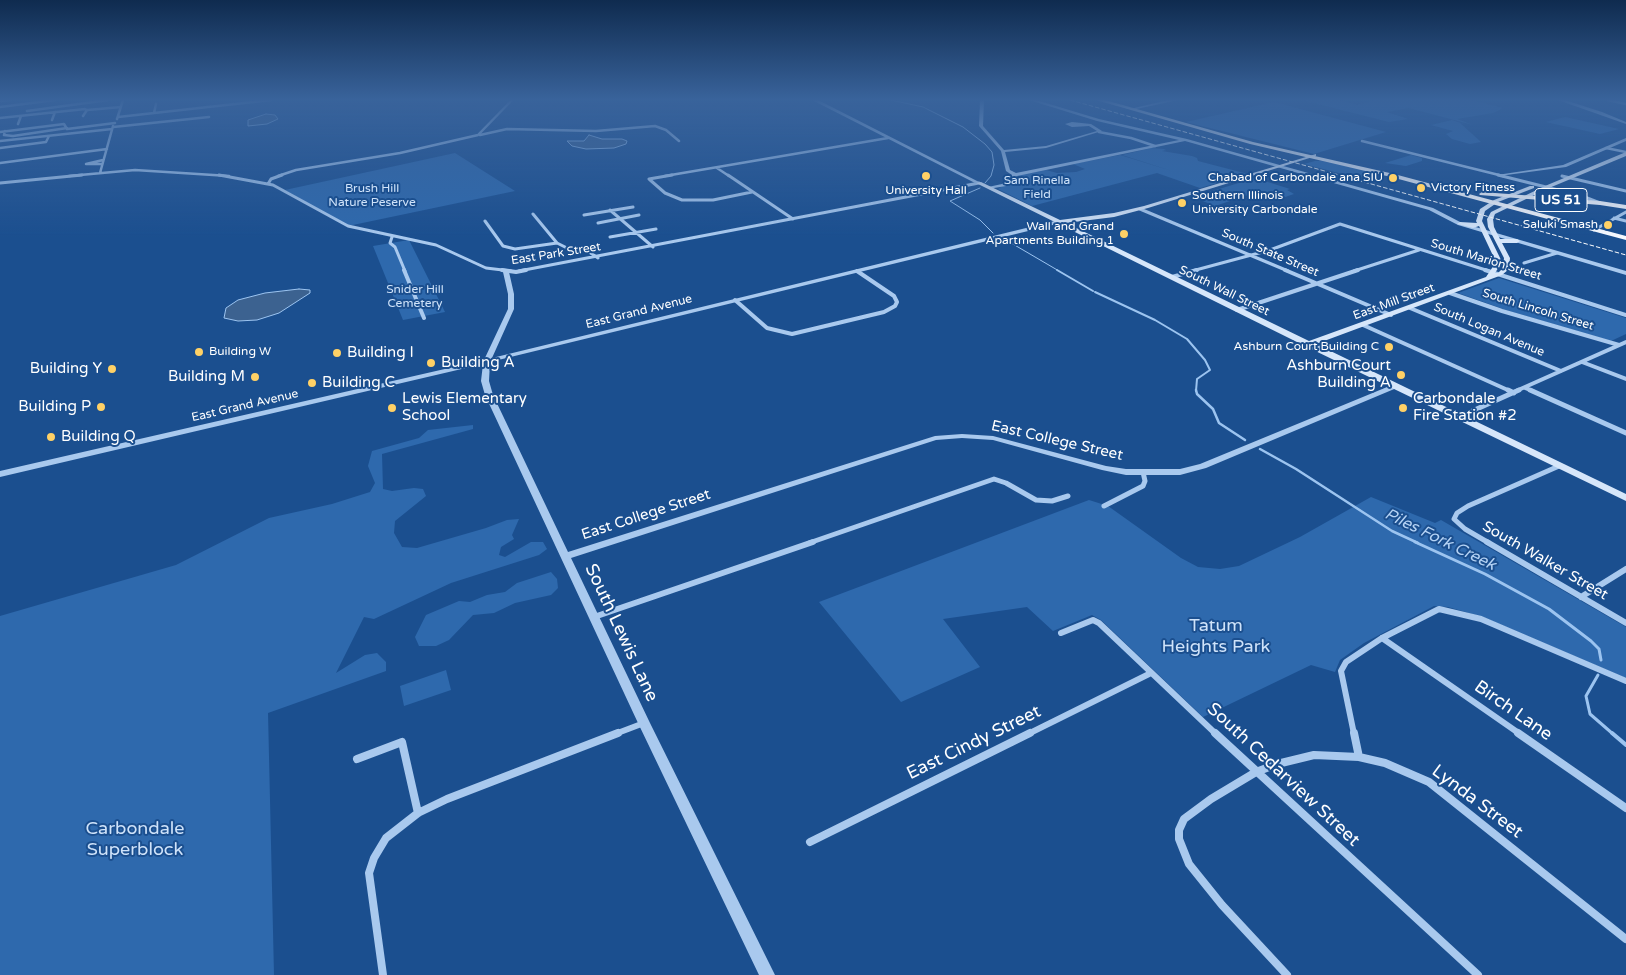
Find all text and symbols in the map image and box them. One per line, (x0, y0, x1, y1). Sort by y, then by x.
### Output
marker: University Hall (920, 170, 932, 182)
place label: Chabad of Carbondale ana SIU (1208, 171, 1383, 185)
marker: Chabad of Carbondale ana SIU (1387, 172, 1399, 184)
park label: Sam Rinella Field (1004, 174, 1070, 202)
place label: Victory Fitness (1431, 181, 1515, 195)
park label: Brush Hill Nature Peserve (328, 182, 416, 210)
marker: Victory Fitness (1415, 182, 1427, 194)
place label: University Hall (885, 184, 967, 198)
road number: US 51 (1535, 188, 1587, 212)
place label: Southern Illinois University Carbondale (1192, 189, 1318, 217)
marker: Southern Illinois University Carbondale (1176, 197, 1188, 209)
place label: Saluki Smash (1523, 218, 1598, 232)
marker: Saluki Smash (1602, 219, 1614, 231)
place label: Wall and Grand Apartments Building 1 (986, 220, 1114, 248)
street label: South State Street (1219, 226, 1321, 280)
marker: Wall and Grand Apartments Building 1 (1118, 228, 1130, 240)
street label: South Marion Street (1429, 236, 1543, 284)
street label: East Park Street (510, 240, 602, 268)
street label: South Wall Street (1176, 263, 1272, 319)
street label: East Mill Street (1351, 281, 1437, 323)
park label: Snider Hill Cemetery (386, 283, 444, 311)
street label: South Lincoln Street (1481, 286, 1595, 334)
street label: East Grand Avenue (584, 292, 694, 332)
street label: South Logan Avenue (1431, 300, 1547, 360)
place label: Ashburn Court Building C (1234, 340, 1379, 354)
marker: Ashburn Court Building C (1383, 341, 1395, 353)
place label: Building I (347, 344, 414, 362)
place label: Building W (209, 345, 271, 359)
marker: Building W (193, 346, 205, 358)
marker: Building I (331, 347, 343, 359)
place label: Building A (441, 354, 515, 372)
marker: Building A (425, 357, 437, 369)
place label: Ashburn Court Building A (1286, 357, 1391, 392)
place label: Building Y (30, 360, 102, 378)
marker: Building Y (106, 363, 118, 375)
place label: Building M (168, 368, 245, 386)
marker: Ashburn Court Building A (1395, 369, 1407, 381)
marker: Building M (249, 371, 261, 383)
place label: Building C (322, 374, 395, 392)
marker: Building C (306, 377, 318, 389)
street label: East Grand Avenue (190, 387, 300, 425)
place label: Lewis Elementary School (402, 390, 527, 425)
place label: Carbondale Fire Station #2 (1413, 390, 1517, 425)
place label: Building P (18, 398, 91, 416)
marker: Building P (95, 401, 107, 413)
marker: Lewis Elementary School (386, 402, 398, 414)
marker: Carbondale Fire Station #2 (1397, 402, 1409, 414)
street label: East College Street (989, 417, 1125, 465)
place label: Building Q (61, 428, 136, 446)
marker: Building Q (45, 431, 57, 443)
street label: East College Street (579, 486, 713, 544)
water label: Piles Fork Creek (1381, 505, 1499, 575)
street label: South Walker Street (1479, 518, 1611, 604)
street label: South Lewis Lane (580, 561, 662, 705)
park label: Tatum Heights Park (1162, 615, 1270, 658)
street label: Birch Lane (1470, 676, 1556, 746)
street label: South Cedarview Street (1202, 699, 1364, 851)
street label: East Cindy Street (903, 701, 1045, 785)
street label: Lynda Street (1427, 761, 1527, 843)
park label: Carbondale Superblock (86, 818, 184, 861)

